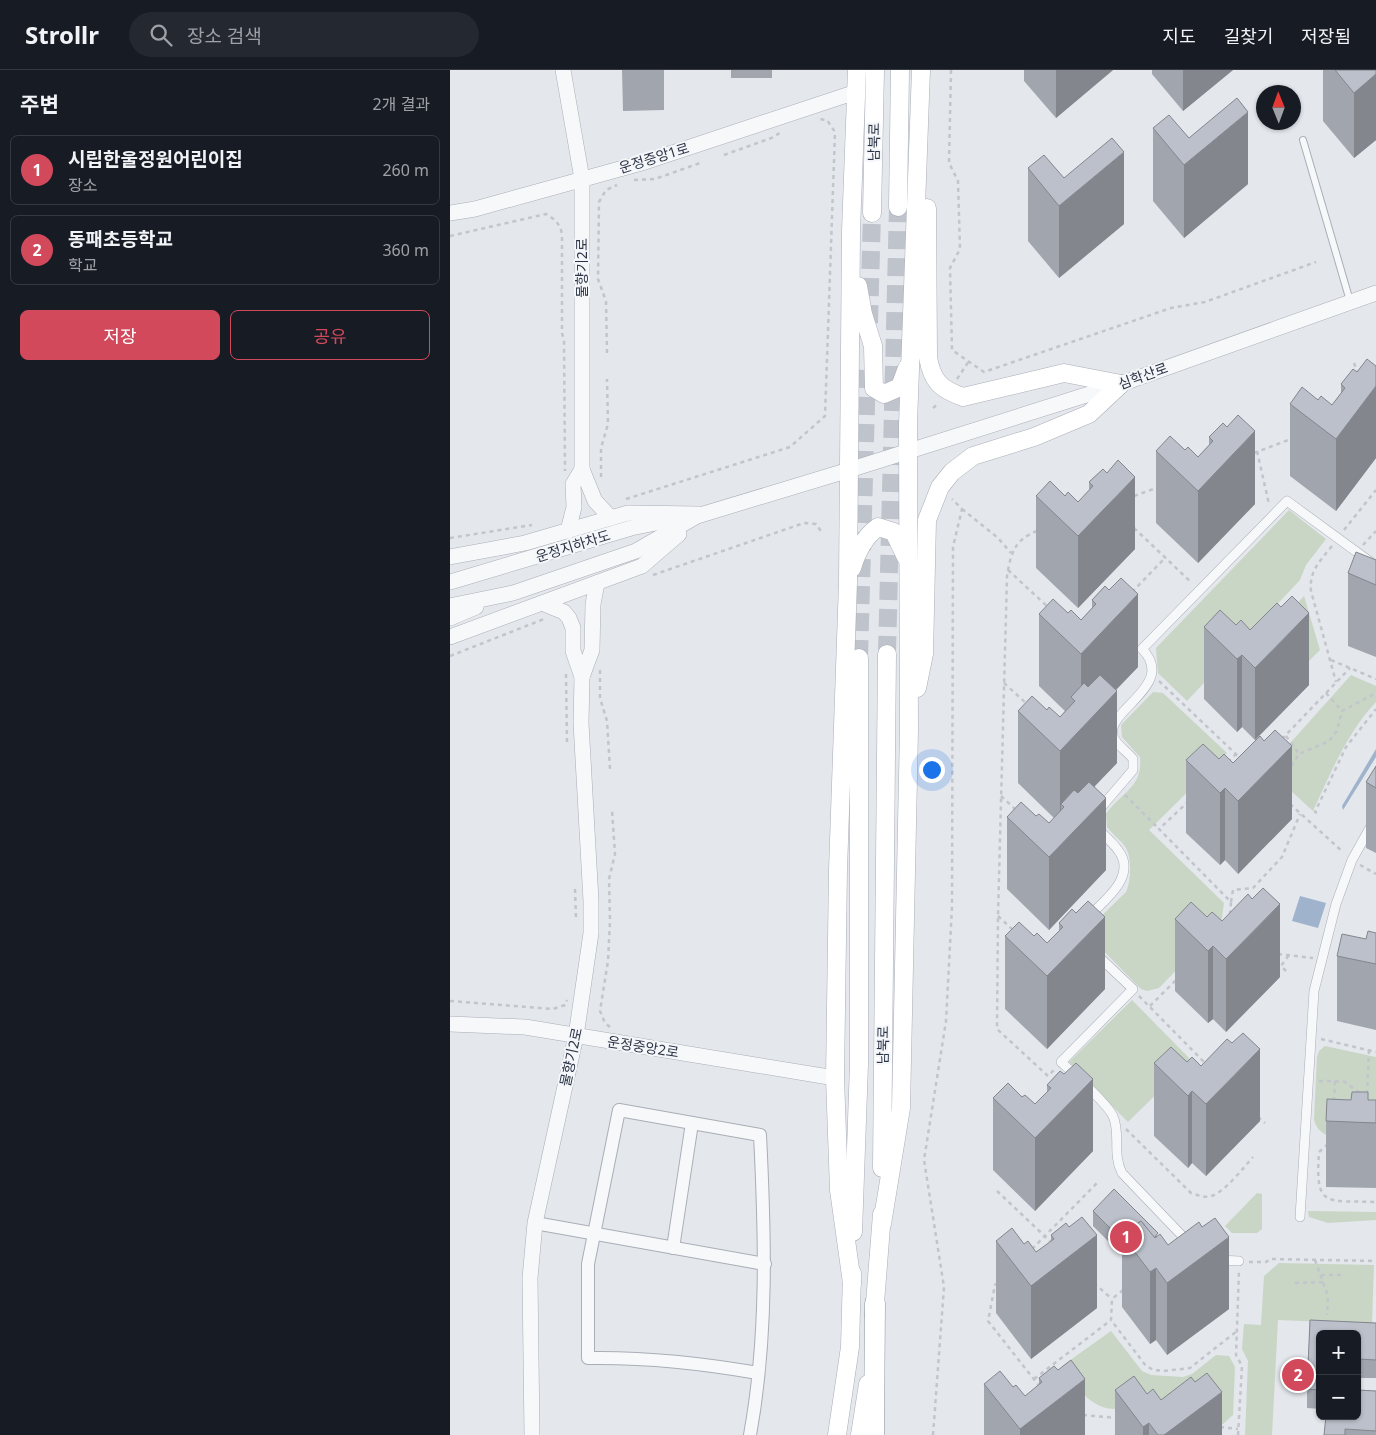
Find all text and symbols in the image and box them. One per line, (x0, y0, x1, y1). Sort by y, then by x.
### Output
search box (129, 12, 479, 57)
text: Strollr (25, 18, 99, 51)
icon: search (147, 21, 175, 49)
text: 장소 검색 (187, 23, 262, 49)
text: 지도 (1163, 24, 1196, 48)
text: 길찾기 (1224, 24, 1273, 48)
text: 저장됨 (1301, 24, 1351, 48)
north arrow (1256, 85, 1301, 130)
text: 주변 (20, 90, 59, 118)
text: 2개 결과 (373, 93, 430, 115)
street label: 남북로 (864, 122, 883, 161)
street label: 운정중앙1로 (616, 138, 691, 177)
text: 시립한울정원어린이집 (68, 146, 243, 172)
text: 1 (32, 159, 42, 181)
text: 260 m (382, 159, 429, 181)
text: 장소 (68, 174, 97, 196)
text: 동패초등학교 (68, 226, 173, 252)
street label: 물향기2로 (572, 238, 591, 298)
text: 2 (32, 239, 42, 261)
text: 360 m (382, 239, 429, 261)
text: 학교 (68, 254, 97, 276)
button: 저장 (20, 310, 220, 360)
button: 공유 (230, 310, 430, 360)
street label: 심학산로 (1115, 358, 1170, 393)
street label: 운정지하차도 (533, 525, 613, 566)
your location (919, 757, 945, 783)
street label: 남북로 (873, 1025, 892, 1064)
street label: 물향기2로 (555, 1026, 586, 1088)
street label: 운정중앙2로 (606, 1031, 680, 1062)
pin: 1 (1110, 1218, 1142, 1256)
map controls (1316, 1330, 1361, 1420)
button: + (1316, 1330, 1361, 1375)
pin: 2 (1282, 1356, 1314, 1394)
button: − (1316, 1375, 1361, 1420)

